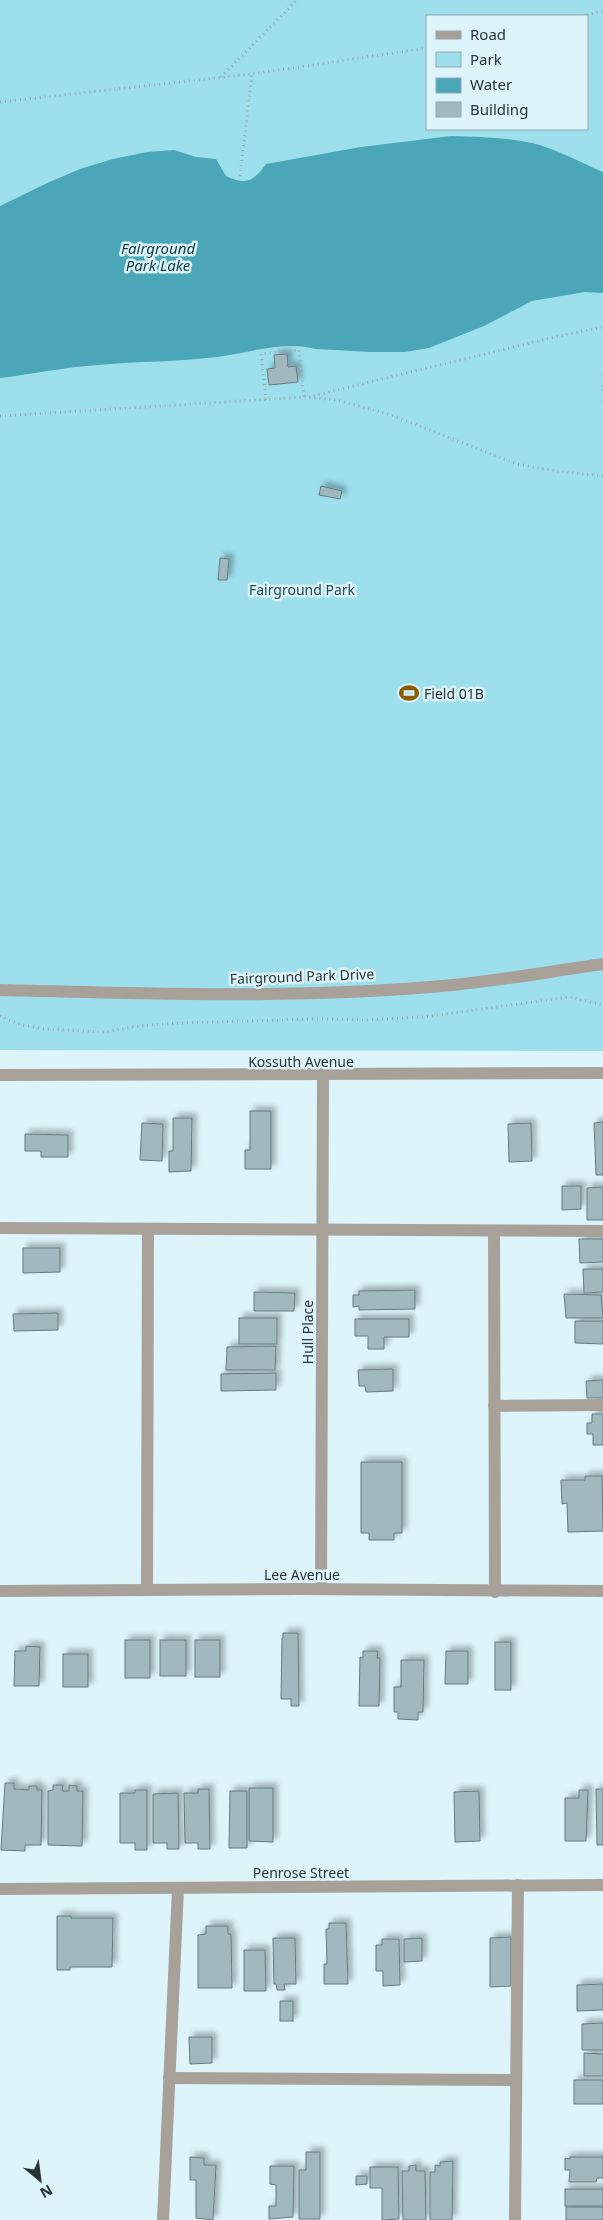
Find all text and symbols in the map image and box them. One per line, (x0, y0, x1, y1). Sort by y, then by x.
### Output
legend (426, 15, 588, 130)
text: Road (470, 24, 506, 44)
text: Park (470, 49, 502, 69)
text: Water (470, 74, 512, 94)
text: Building (470, 99, 528, 119)
water label: Fairground Park Lake (121, 238, 195, 275)
park label: Fairground Park (249, 580, 356, 599)
sports icon: Field 01B (398, 682, 420, 704)
place label: Field 01B (424, 684, 484, 703)
street label: Fairground Park Drive (230, 964, 375, 988)
street label: Kossuth Avenue (248, 1052, 354, 1071)
street label: Hull Place (298, 1300, 317, 1364)
street label: Lee Avenue (264, 1565, 340, 1584)
street label: Penrose Street (253, 1863, 349, 1882)
north arrow (15, 2155, 65, 2205)
text: N (37, 2181, 56, 2203)

